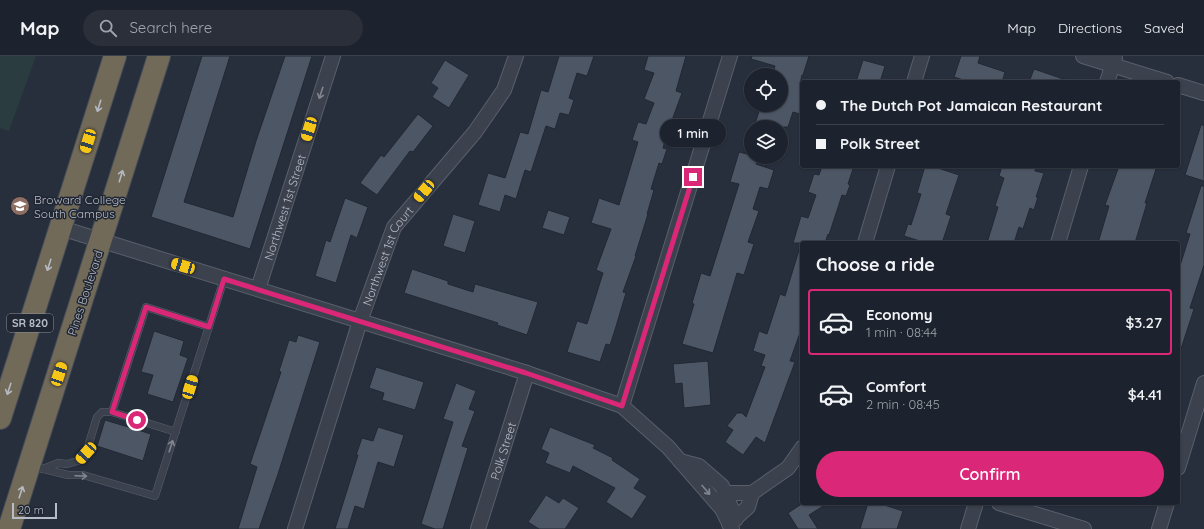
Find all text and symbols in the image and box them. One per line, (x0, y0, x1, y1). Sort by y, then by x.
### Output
search box (83, 10, 363, 46)
text: Map (20, 16, 59, 40)
icon: search (97, 17, 119, 39)
text: Search here (129, 18, 212, 37)
text: Map (1007, 19, 1036, 37)
text: Directions (1058, 19, 1122, 37)
text: Saved (1144, 19, 1184, 37)
map controls (744, 68, 788, 164)
button: locate (744, 68, 788, 112)
one-way arrow (317, 86, 324, 99)
text: The Dutch Pot Jamaican Restaurant (840, 96, 1102, 115)
one-way arrow (95, 100, 102, 113)
car (300, 116, 318, 142)
callout: 1 min (660, 119, 726, 147)
button: layers (744, 120, 788, 164)
text: 1 min (677, 125, 709, 141)
car (79, 128, 97, 154)
text: Polk Street (840, 134, 920, 153)
street label: Northwest 1st Street (260, 152, 308, 262)
route end (684, 168, 702, 186)
one-way arrow (118, 171, 126, 183)
car (412, 178, 436, 204)
place label: Broward College South Campus (34, 192, 126, 221)
school or university icon: Broward College South Campus (9, 195, 31, 217)
street label: Northwest 1st Court (359, 203, 416, 308)
street label: Pines Boulevard (64, 248, 106, 338)
text: Choose a ride (816, 253, 935, 276)
car (170, 257, 196, 275)
one-way arrow (45, 258, 52, 271)
icon: car (818, 304, 854, 340)
text: Economy (866, 305, 933, 324)
text: $3.27 (1125, 313, 1162, 332)
road number: SR 820 (7, 314, 53, 332)
text: 1 min · 08:44 (866, 324, 937, 340)
car (50, 361, 68, 387)
car (181, 374, 199, 400)
icon: car (818, 376, 854, 412)
text: Comfort (866, 377, 927, 396)
one-way arrow (5, 382, 12, 395)
text: $4.41 (1128, 385, 1162, 404)
text: 2 min · 08:45 (866, 396, 940, 412)
route start (128, 411, 146, 429)
street label: Polk Street (486, 420, 519, 481)
car (74, 440, 98, 466)
one-way arrow (168, 440, 175, 453)
button: Confirm (816, 451, 1164, 497)
one-way arrow (74, 473, 87, 480)
one-way arrow (701, 485, 710, 496)
one-way arrow (18, 486, 25, 499)
scale bar (12, 501, 57, 520)
text: 20 m (18, 503, 44, 517)

